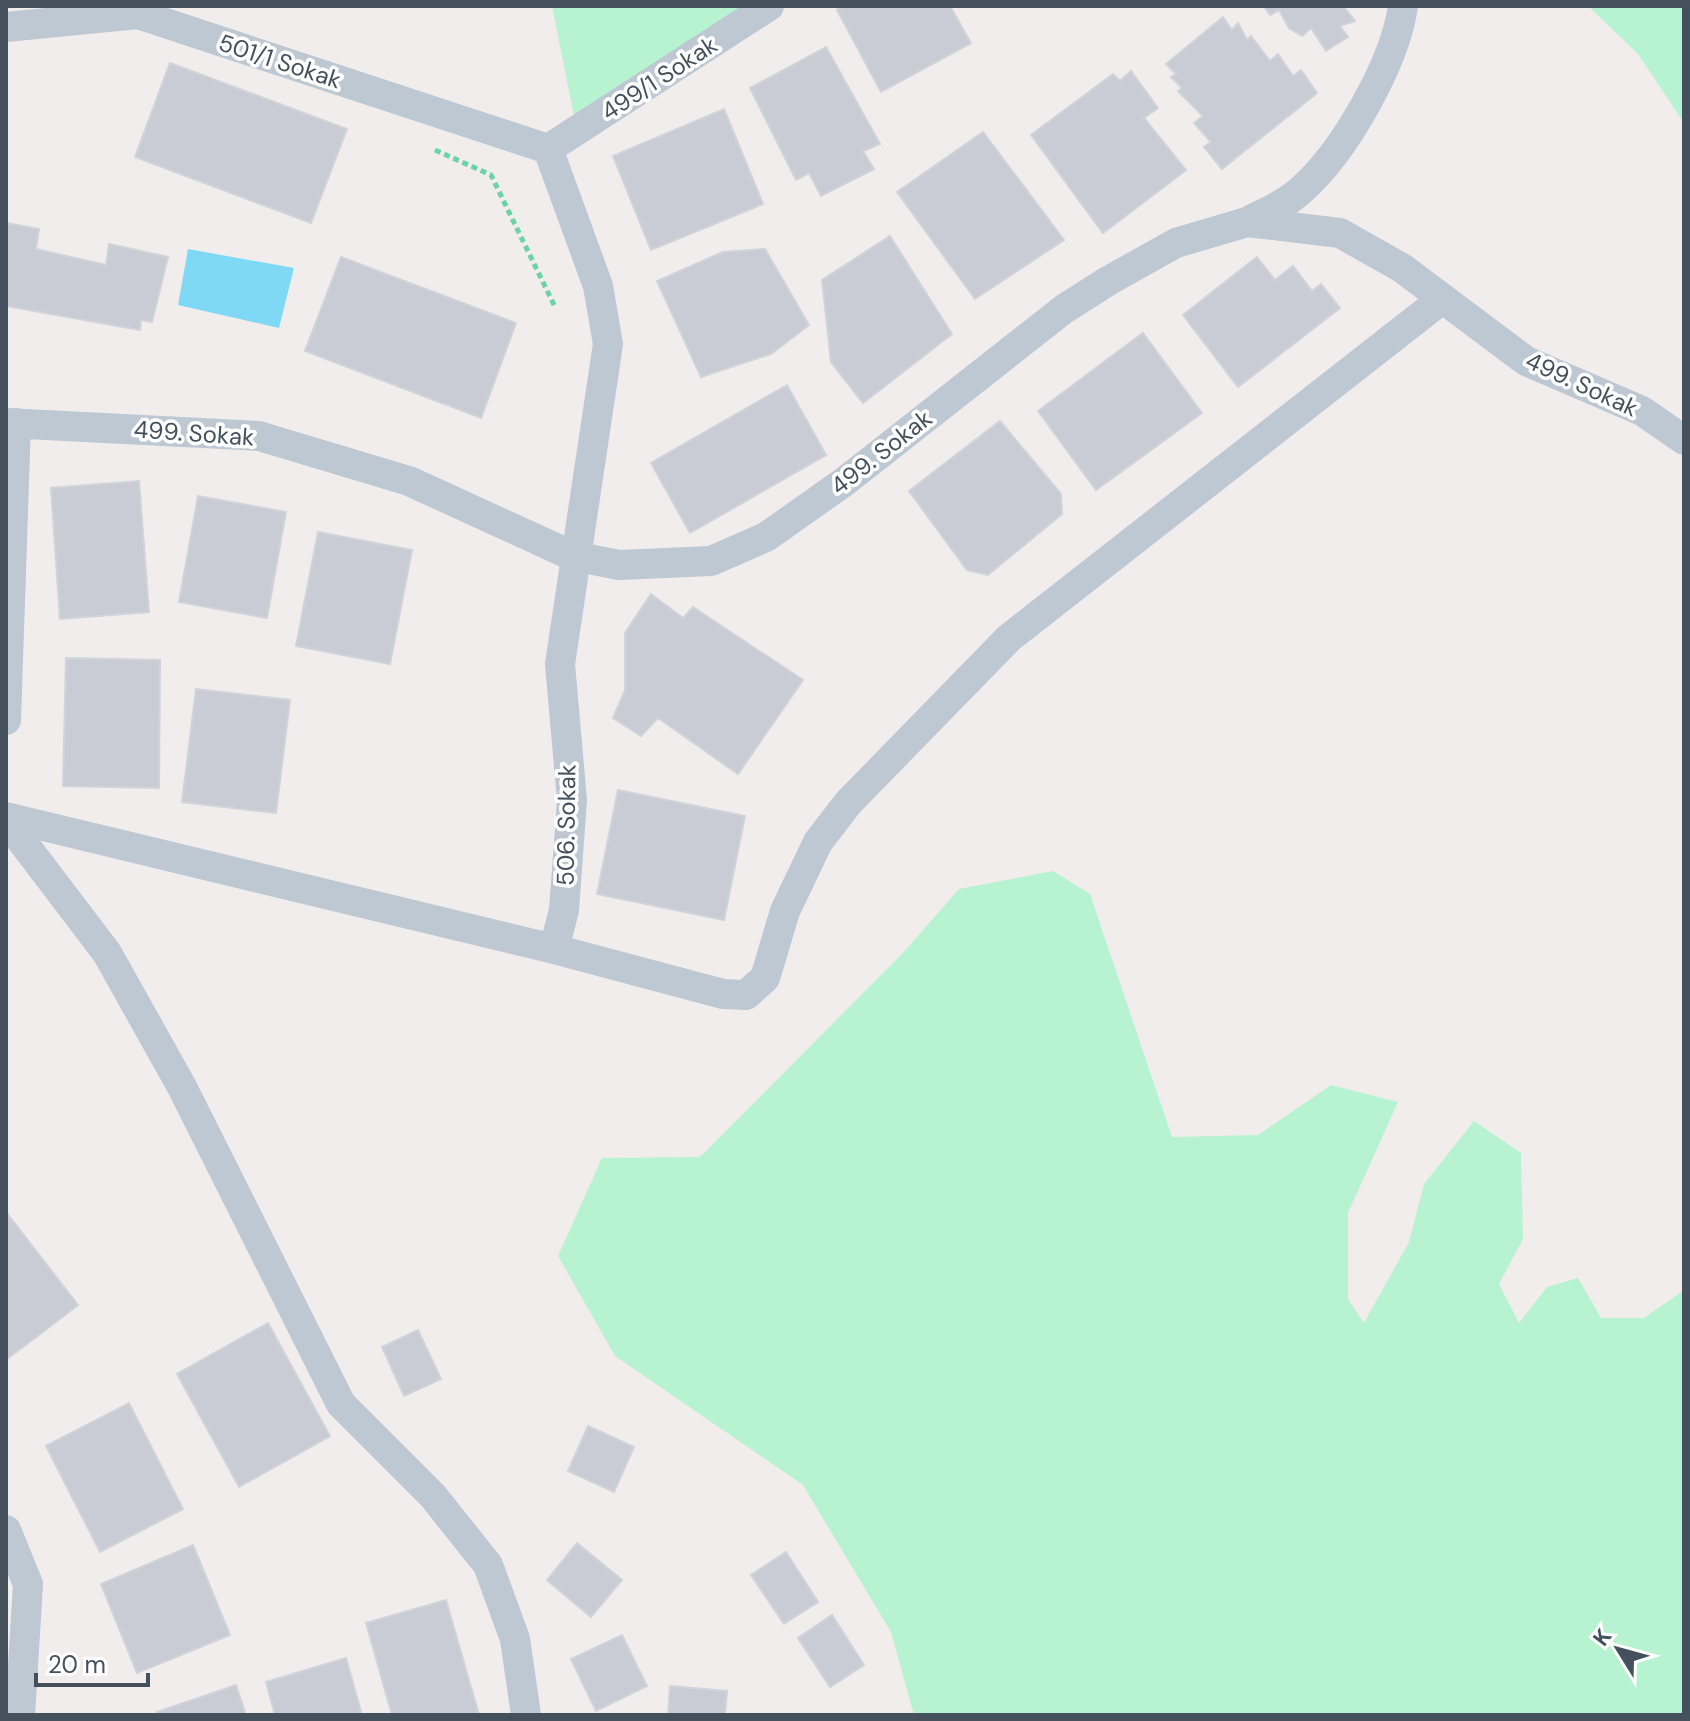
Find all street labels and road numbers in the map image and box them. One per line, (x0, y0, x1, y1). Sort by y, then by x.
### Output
street label: 501/1 Sokak (215, 27, 345, 95)
street label: 499/1 Sokak (595, 29, 723, 127)
street label: 499. Sokak (1521, 345, 1643, 423)
street label: 499. Sokak (824, 403, 938, 501)
street label: 499. Sokak (133, 413, 255, 453)
street label: 506. Sokak (549, 764, 583, 886)

